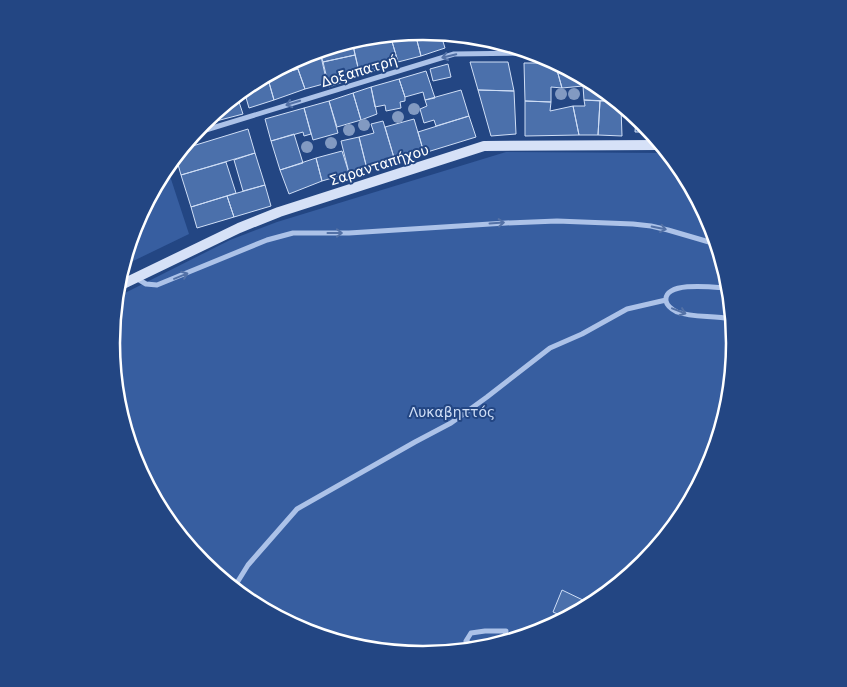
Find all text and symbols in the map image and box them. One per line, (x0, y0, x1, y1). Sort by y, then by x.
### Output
street label: Δοξαπατρή (319, 52, 399, 90)
one-way arrow (441, 52, 457, 61)
one-way arrow (286, 99, 302, 108)
street label: Σαρανταπήχου (327, 141, 431, 189)
one-way arrow (489, 219, 505, 228)
one-way arrow (651, 224, 667, 233)
one-way arrow (326, 228, 343, 238)
one-way arrow (173, 270, 188, 279)
one-way arrow (671, 307, 686, 316)
park label: Λυκαβηττός (409, 404, 495, 420)

